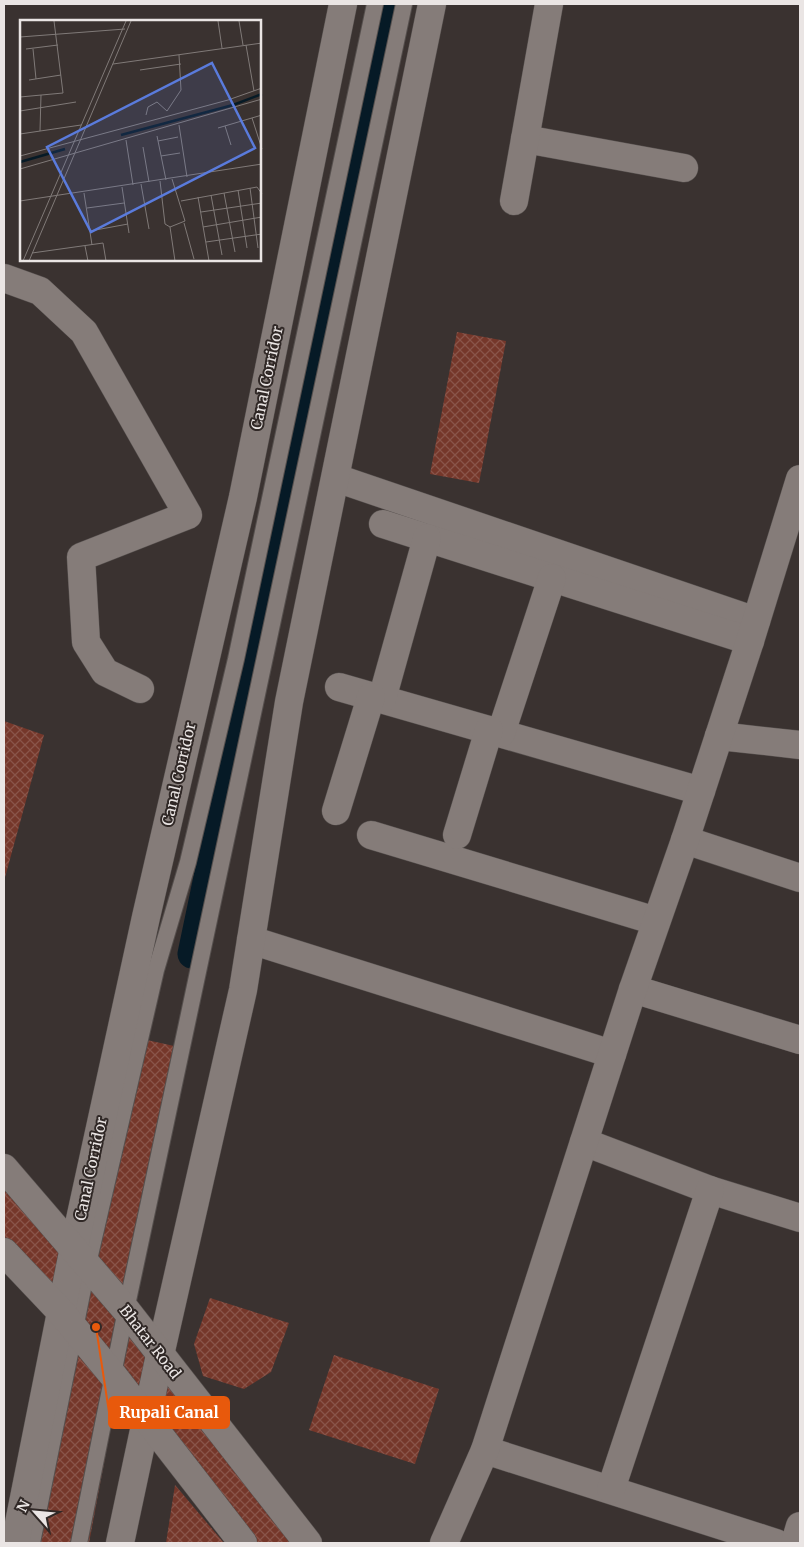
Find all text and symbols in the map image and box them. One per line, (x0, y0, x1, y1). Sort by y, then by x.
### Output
inset map (20, 20, 261, 261)
street label: Canal Corridor (246, 324, 287, 431)
street label: Canal Corridor (157, 720, 200, 827)
street label: Canal Corridor (70, 1115, 111, 1222)
street label: Bhatar Road (116, 1301, 185, 1382)
callout: Rupali Canal (109, 1397, 229, 1428)
text: Rupali Canal (119, 1402, 219, 1422)
north arrow (10, 1487, 60, 1537)
text: N (13, 1497, 34, 1515)

